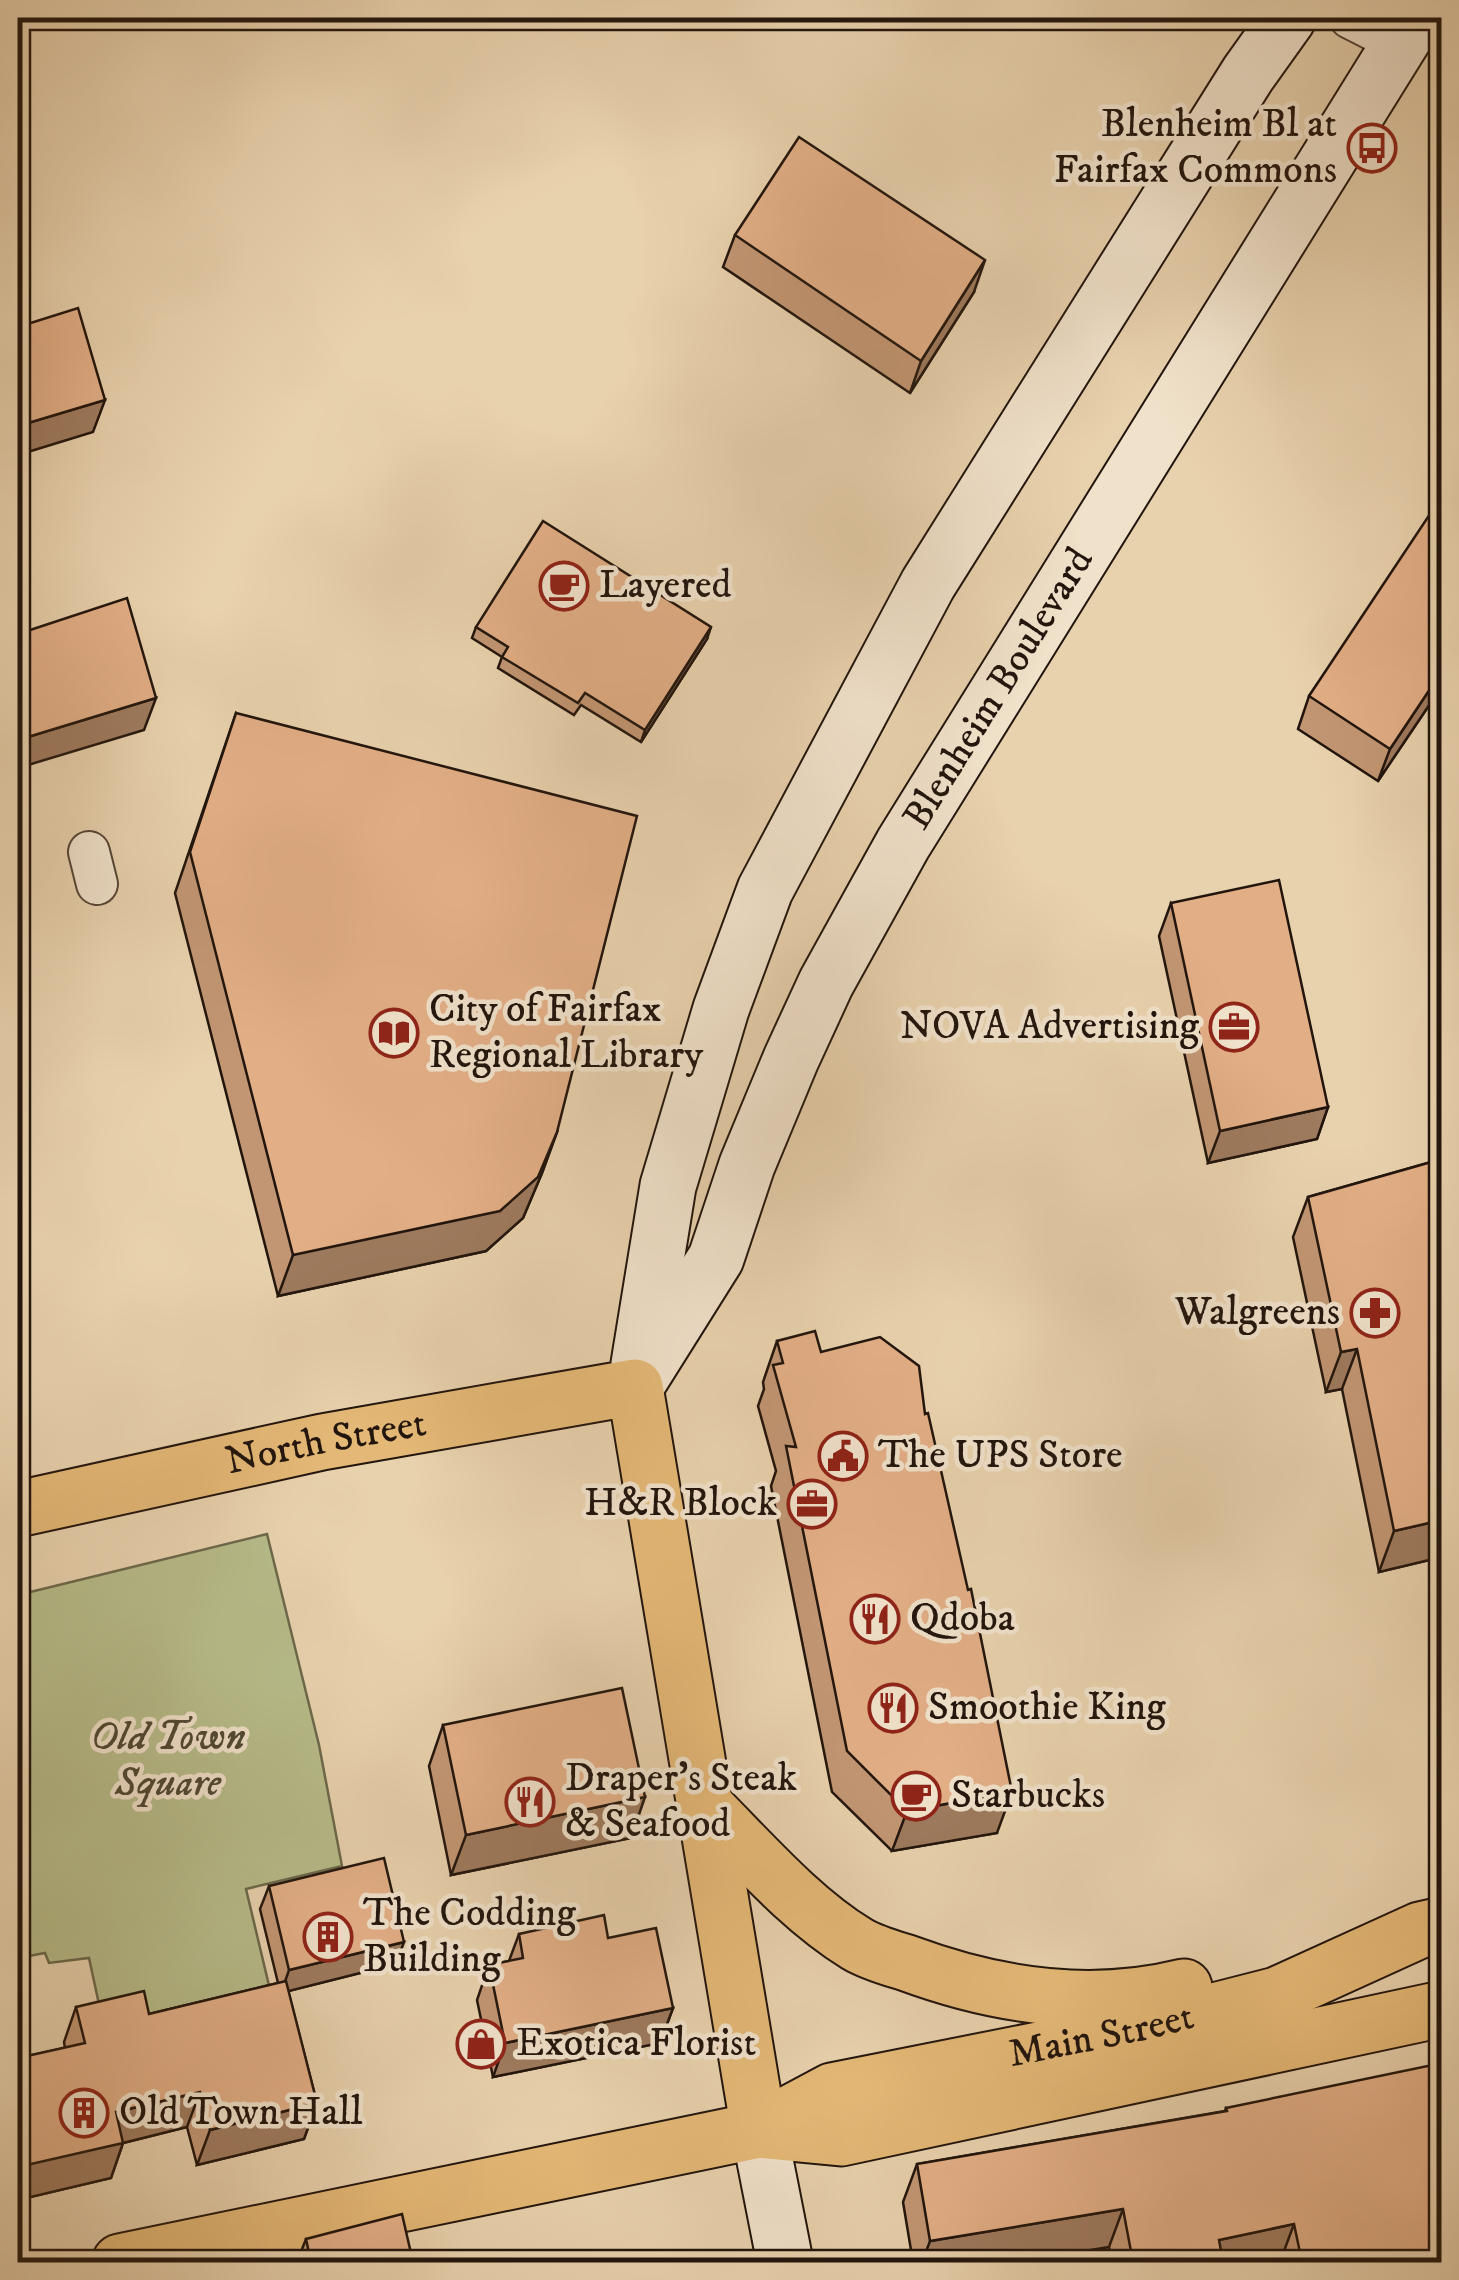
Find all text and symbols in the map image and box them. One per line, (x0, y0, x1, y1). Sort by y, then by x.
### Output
place label: Blenheim Bl at Fairfax Commons (1054, 100, 1337, 196)
bus stop icon: Blenheim Bl at Fairfax Commons (1346, 122, 1398, 174)
street label: Blenheim Boulevard (893, 539, 1106, 839)
cafe icon: Layered (538, 560, 590, 612)
place label: Layered (599, 561, 732, 611)
place label: City of Fairfax Regional Library (429, 985, 704, 1081)
office icon: NOVA Advertising (1208, 1001, 1260, 1053)
place label: NOVA Advertising (900, 1002, 1200, 1052)
library icon: City of Fairfax Regional Library (368, 1007, 420, 1059)
pharmacy icon: Walgreens (1349, 1287, 1401, 1339)
place label: Walgreens (1174, 1288, 1340, 1338)
street label: North Street (221, 1399, 430, 1487)
public building icon: The UPS Store (817, 1430, 869, 1482)
place label: The UPS Store (878, 1431, 1123, 1481)
office icon: H&R Block (786, 1478, 838, 1530)
place label: H&R Block (584, 1479, 777, 1529)
restaurant icon: Qdoba (849, 1593, 901, 1645)
place label: Qdoba (910, 1594, 1015, 1644)
restaurant icon: Smoothie King (867, 1682, 919, 1734)
place label: Smoothie King (928, 1683, 1166, 1733)
park label: Old Town Square (90, 1713, 246, 1809)
place label: Draper’s Steak & Seafood (565, 1754, 797, 1850)
cafe icon: Starbucks (890, 1770, 942, 1822)
place label: Starbucks (951, 1771, 1105, 1821)
restaurant icon: Draper’s Steak & Seafood (504, 1776, 556, 1828)
place label: The Codding Building (363, 1889, 576, 1985)
building icon: The Codding Building (302, 1911, 354, 1963)
street label: Main Street (1004, 1992, 1199, 2080)
shop icon: Exotica Florist (455, 2018, 507, 2070)
place label: Exotica Florist (516, 2019, 756, 2069)
building icon: Old Town Hall (58, 2087, 110, 2139)
place label: Old Town Hall (119, 2088, 363, 2138)

